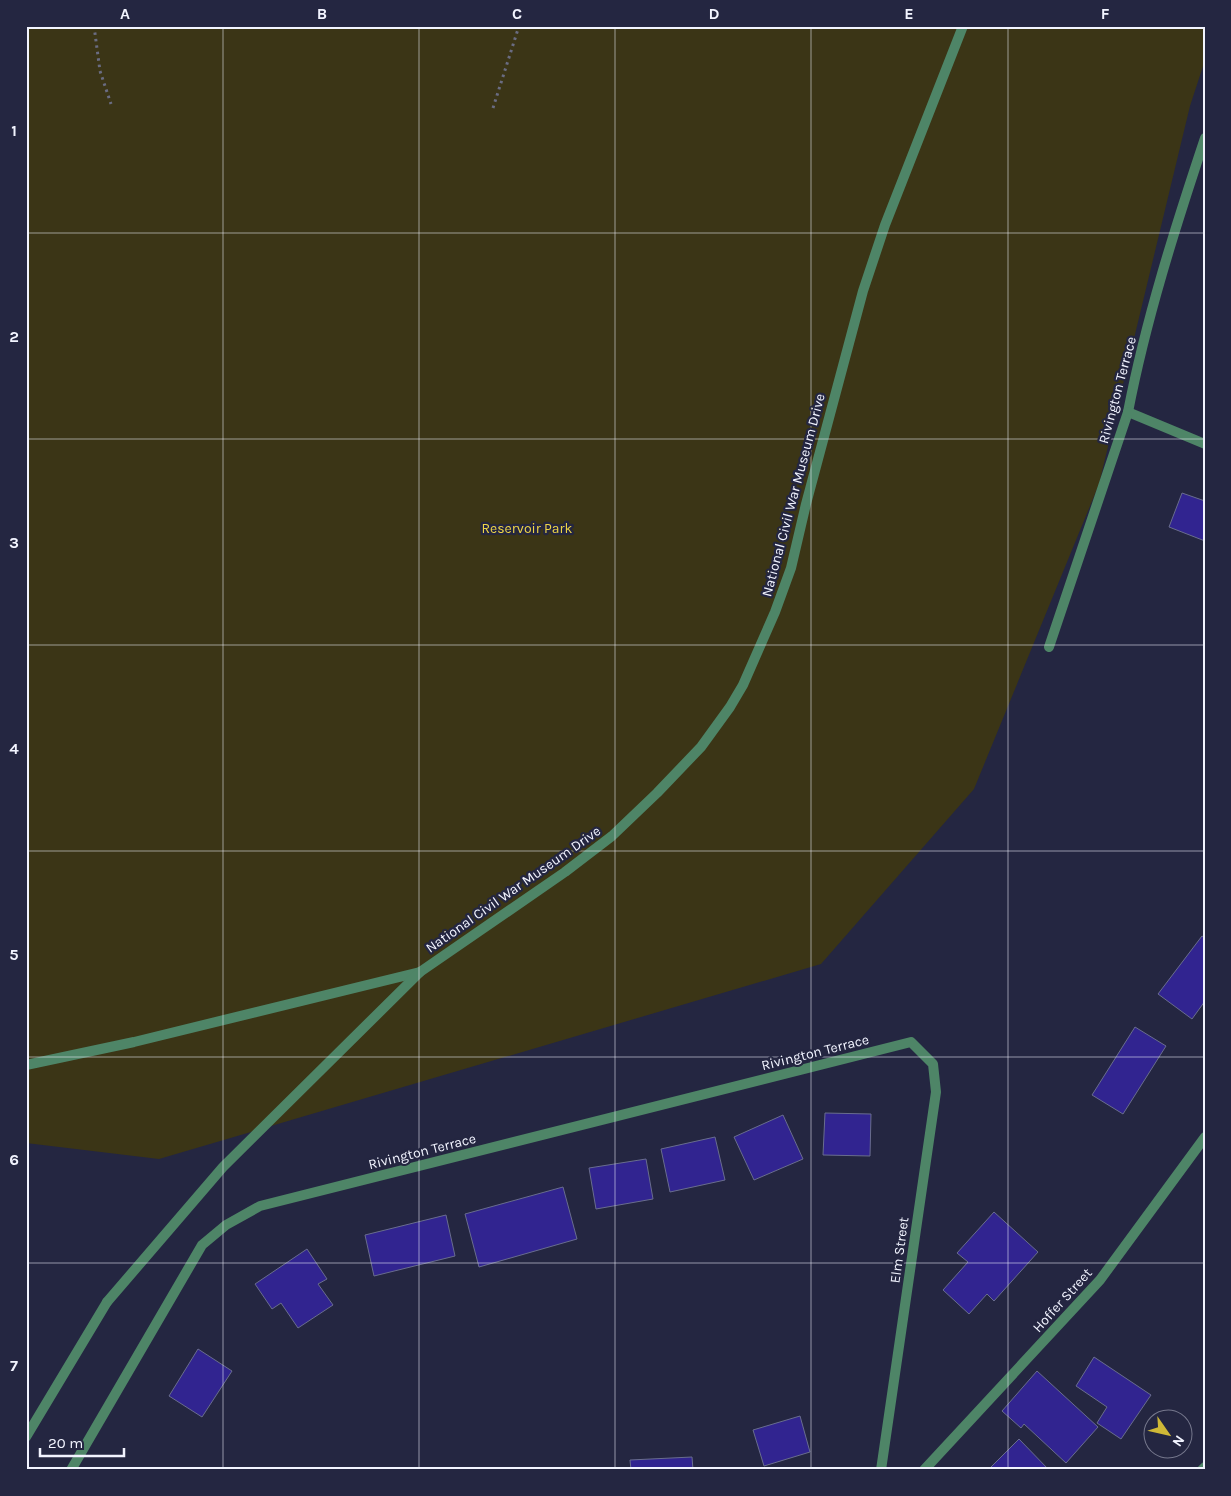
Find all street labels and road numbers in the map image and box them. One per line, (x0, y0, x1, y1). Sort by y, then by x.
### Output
street label: Rivington Terrace (1095, 335, 1140, 446)
street label: National Civil War Museum Drive (758, 392, 829, 599)
street label: National Civil War Museum Drive (423, 822, 604, 956)
street label: Rivington Terrace (760, 1031, 871, 1074)
street label: Rivington Terrace (367, 1130, 478, 1173)
street label: Elm Street (886, 1216, 913, 1284)
street label: Hoffer Street (1029, 1265, 1096, 1336)

